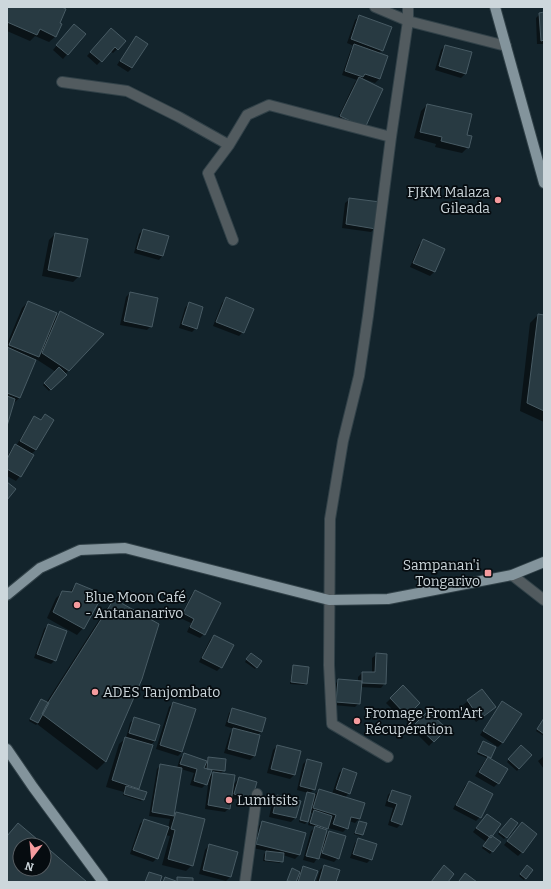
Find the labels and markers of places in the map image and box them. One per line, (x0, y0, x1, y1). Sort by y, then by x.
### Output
place label: FJKM Malaza Gileada (407, 184, 490, 217)
marker: FJKM Malaza Gileada (493, 195, 503, 205)
place label: Sampanan'i Tongarivo (403, 557, 480, 590)
marker: Sampanan'i Tongarivo (483, 568, 493, 578)
place label: Blue Moon Café - Antananarivo (85, 589, 186, 622)
marker: Blue Moon Café - Antananarivo (72, 600, 82, 610)
place label: ADES Tanjombato (103, 684, 220, 701)
marker: ADES Tanjombato (90, 687, 100, 697)
place label: Fromage From'Art Récupération (365, 705, 483, 738)
marker: Fromage From'Art Récupération (352, 716, 362, 726)
place label: Lumitsits (237, 792, 298, 809)
marker: Lumitsits (224, 795, 234, 805)

